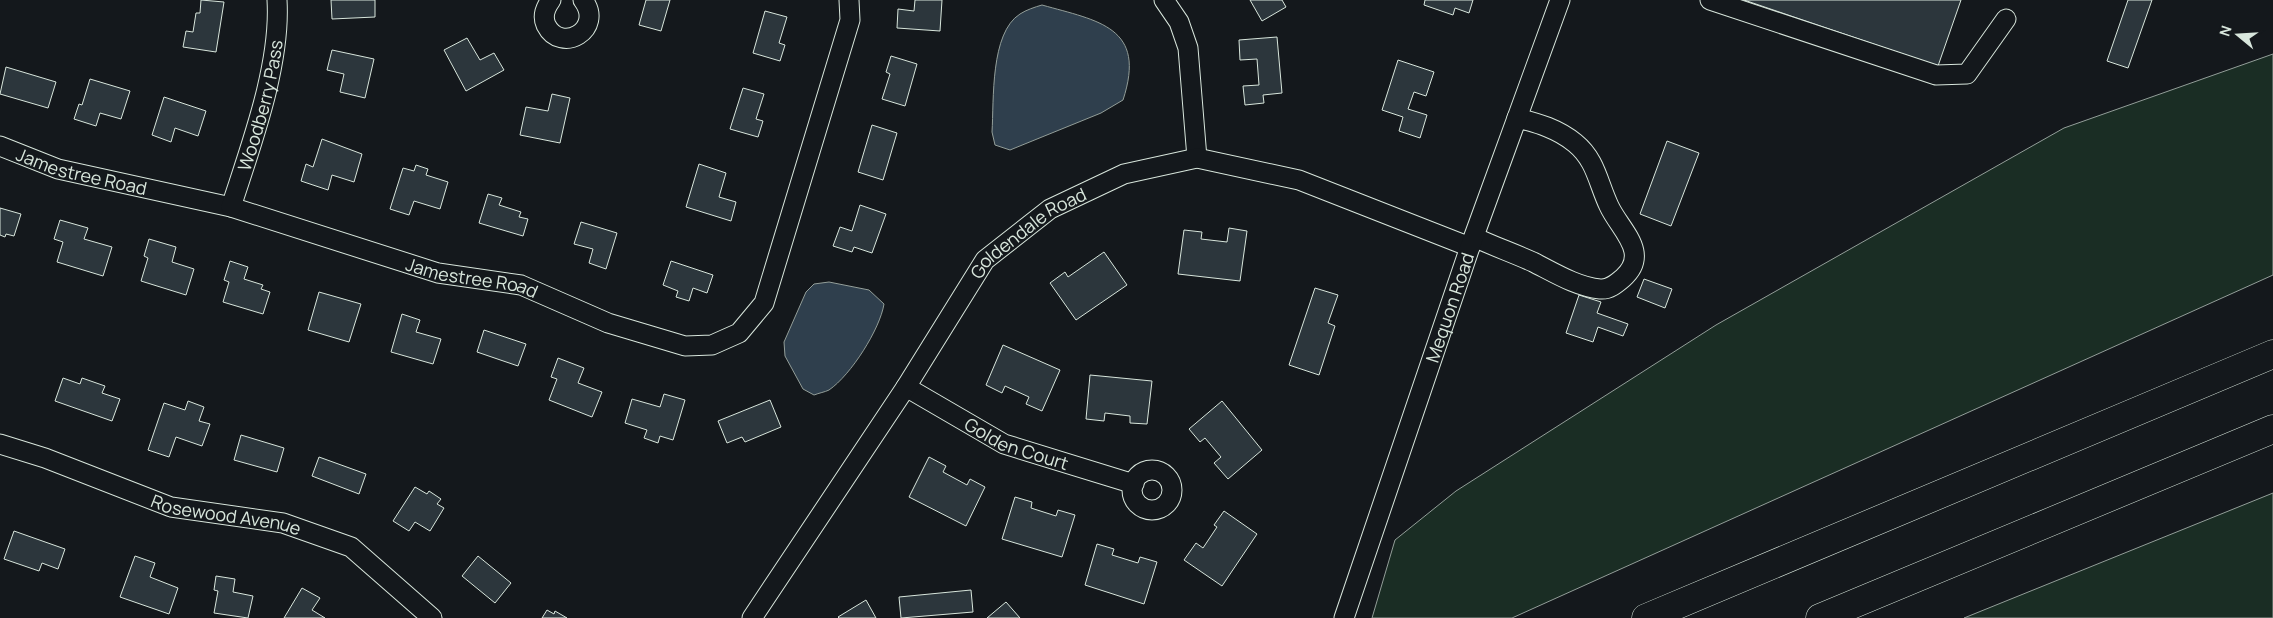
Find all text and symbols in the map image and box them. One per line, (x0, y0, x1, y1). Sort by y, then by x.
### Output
north arrow (2213, 10, 2263, 60)
text: N (2215, 23, 2236, 39)
street label: Woodberry Pass (232, 38, 288, 174)
street label: Jamestree Road (13, 142, 149, 200)
street label: Goldendale Road (964, 182, 1090, 283)
street label: Mequon Road (1420, 249, 1479, 366)
street label: Jamestree Road (403, 252, 542, 303)
street label: Golden Court (960, 412, 1072, 475)
street label: Rosewood Avenue (148, 488, 305, 541)

